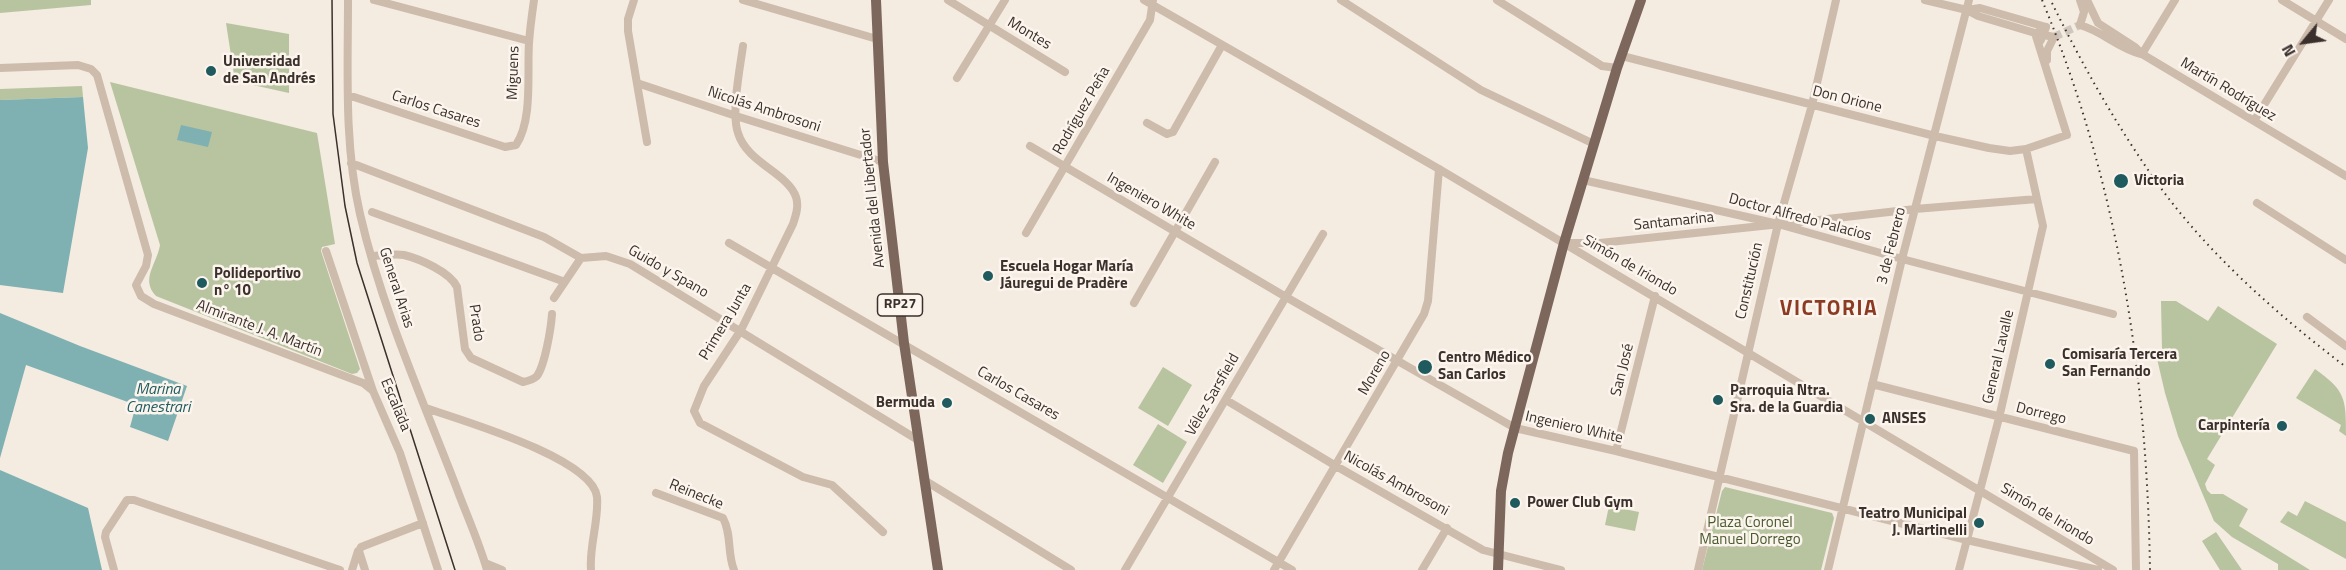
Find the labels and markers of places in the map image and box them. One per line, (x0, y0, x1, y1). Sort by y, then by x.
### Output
place label: Universidad de San Andrés (223, 53, 315, 88)
marker: Universidad de San Andrés (204, 64, 218, 78)
marker: Victoria (2112, 172, 2130, 190)
place label: Victoria (2134, 172, 2184, 190)
place label: Escuela Hogar María Jáuregui de Pradère (1000, 258, 1133, 293)
place label: Polideportivo n° 10 (214, 265, 301, 300)
marker: Escuela Hogar María Jáuregui de Pradère (981, 269, 995, 283)
marker: Polideportivo n° 10 (195, 276, 209, 290)
place label: Comisaría Tercera San Fernando (2062, 346, 2177, 381)
place label: Centro Médico San Carlos (1438, 349, 1531, 384)
marker: Comisaría Tercera San Fernando (2043, 357, 2057, 371)
marker: Centro Médico San Carlos (1416, 358, 1434, 376)
place label: Parroquia Ntra. Sra. de la Guardia (1730, 382, 1843, 417)
marker: Parroquia Ntra. Sra. de la Guardia (1711, 393, 1725, 407)
place label: Bermuda (876, 394, 935, 412)
marker: Bermuda (940, 396, 954, 410)
place label: ANSES (1882, 410, 1926, 428)
marker: ANSES (1863, 412, 1877, 426)
place label: Carpintería (2198, 417, 2270, 435)
marker: Carpintería (2275, 419, 2289, 433)
place label: Power Club Gym (1527, 494, 1633, 512)
marker: Power Club Gym (1508, 496, 1522, 510)
place label: Teatro Municipal J. Martinelli (1859, 505, 1967, 540)
marker: Teatro Municipal J. Martinelli (1972, 516, 1986, 530)

